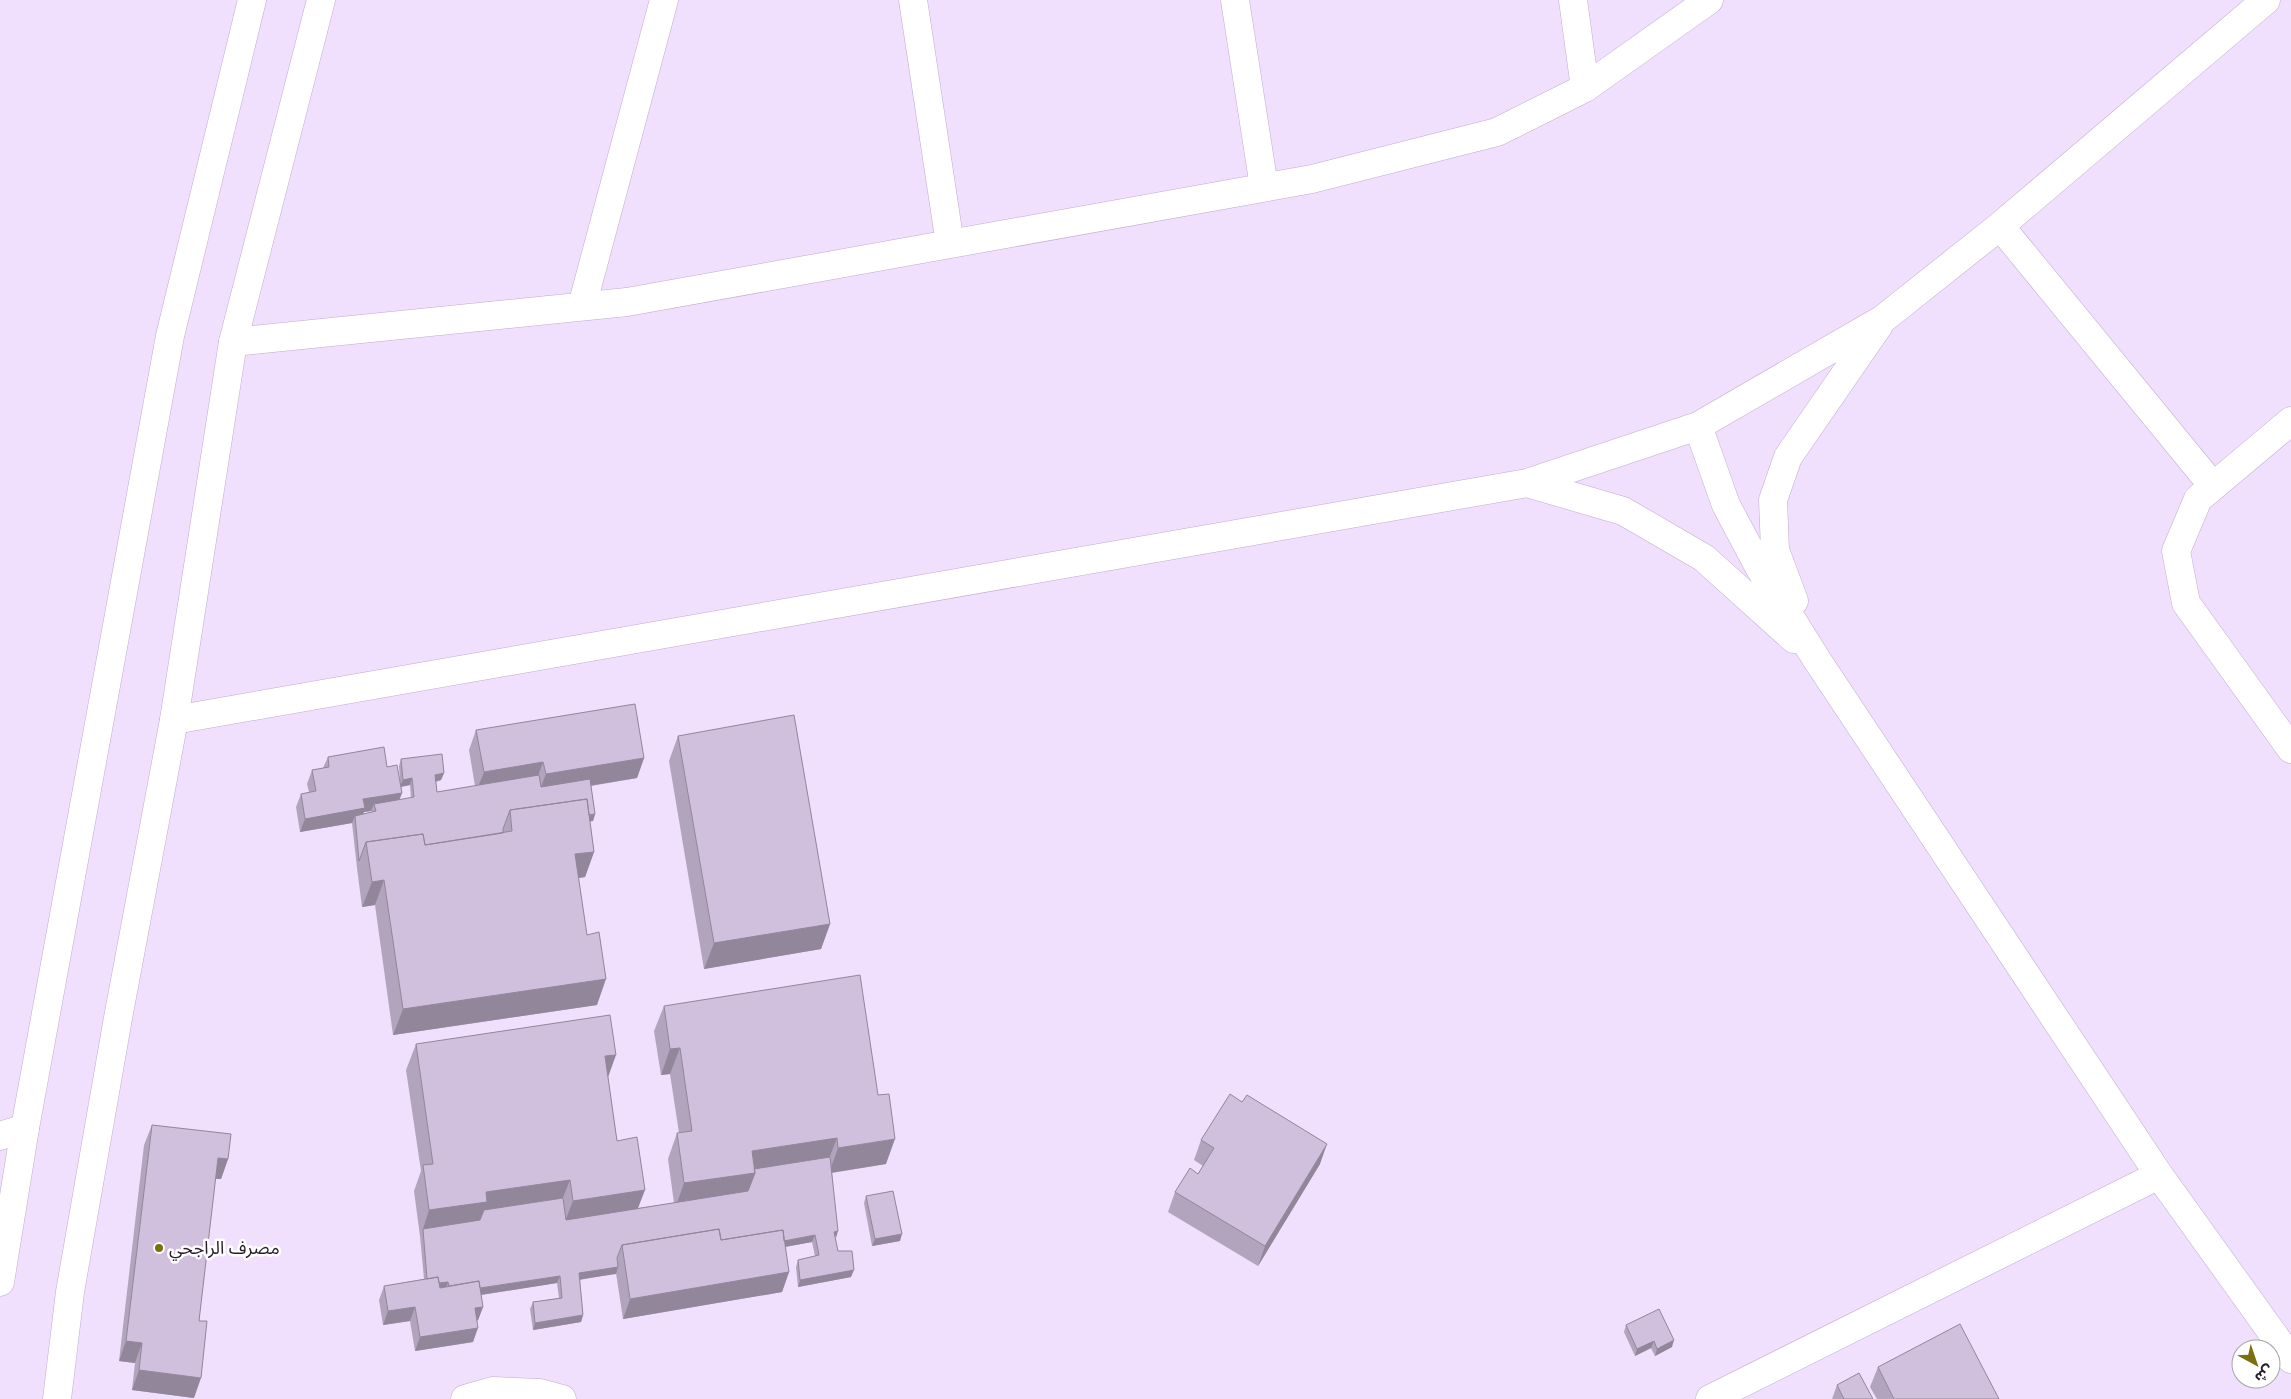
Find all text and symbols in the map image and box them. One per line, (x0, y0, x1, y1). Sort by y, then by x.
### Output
place label: مصرف الراجحي (169, 1236, 280, 1261)
marker: مصرف الراجحي (153, 1242, 165, 1254)
north arrow (2231, 1339, 2281, 1389)
text: ش (2251, 1360, 2277, 1387)

